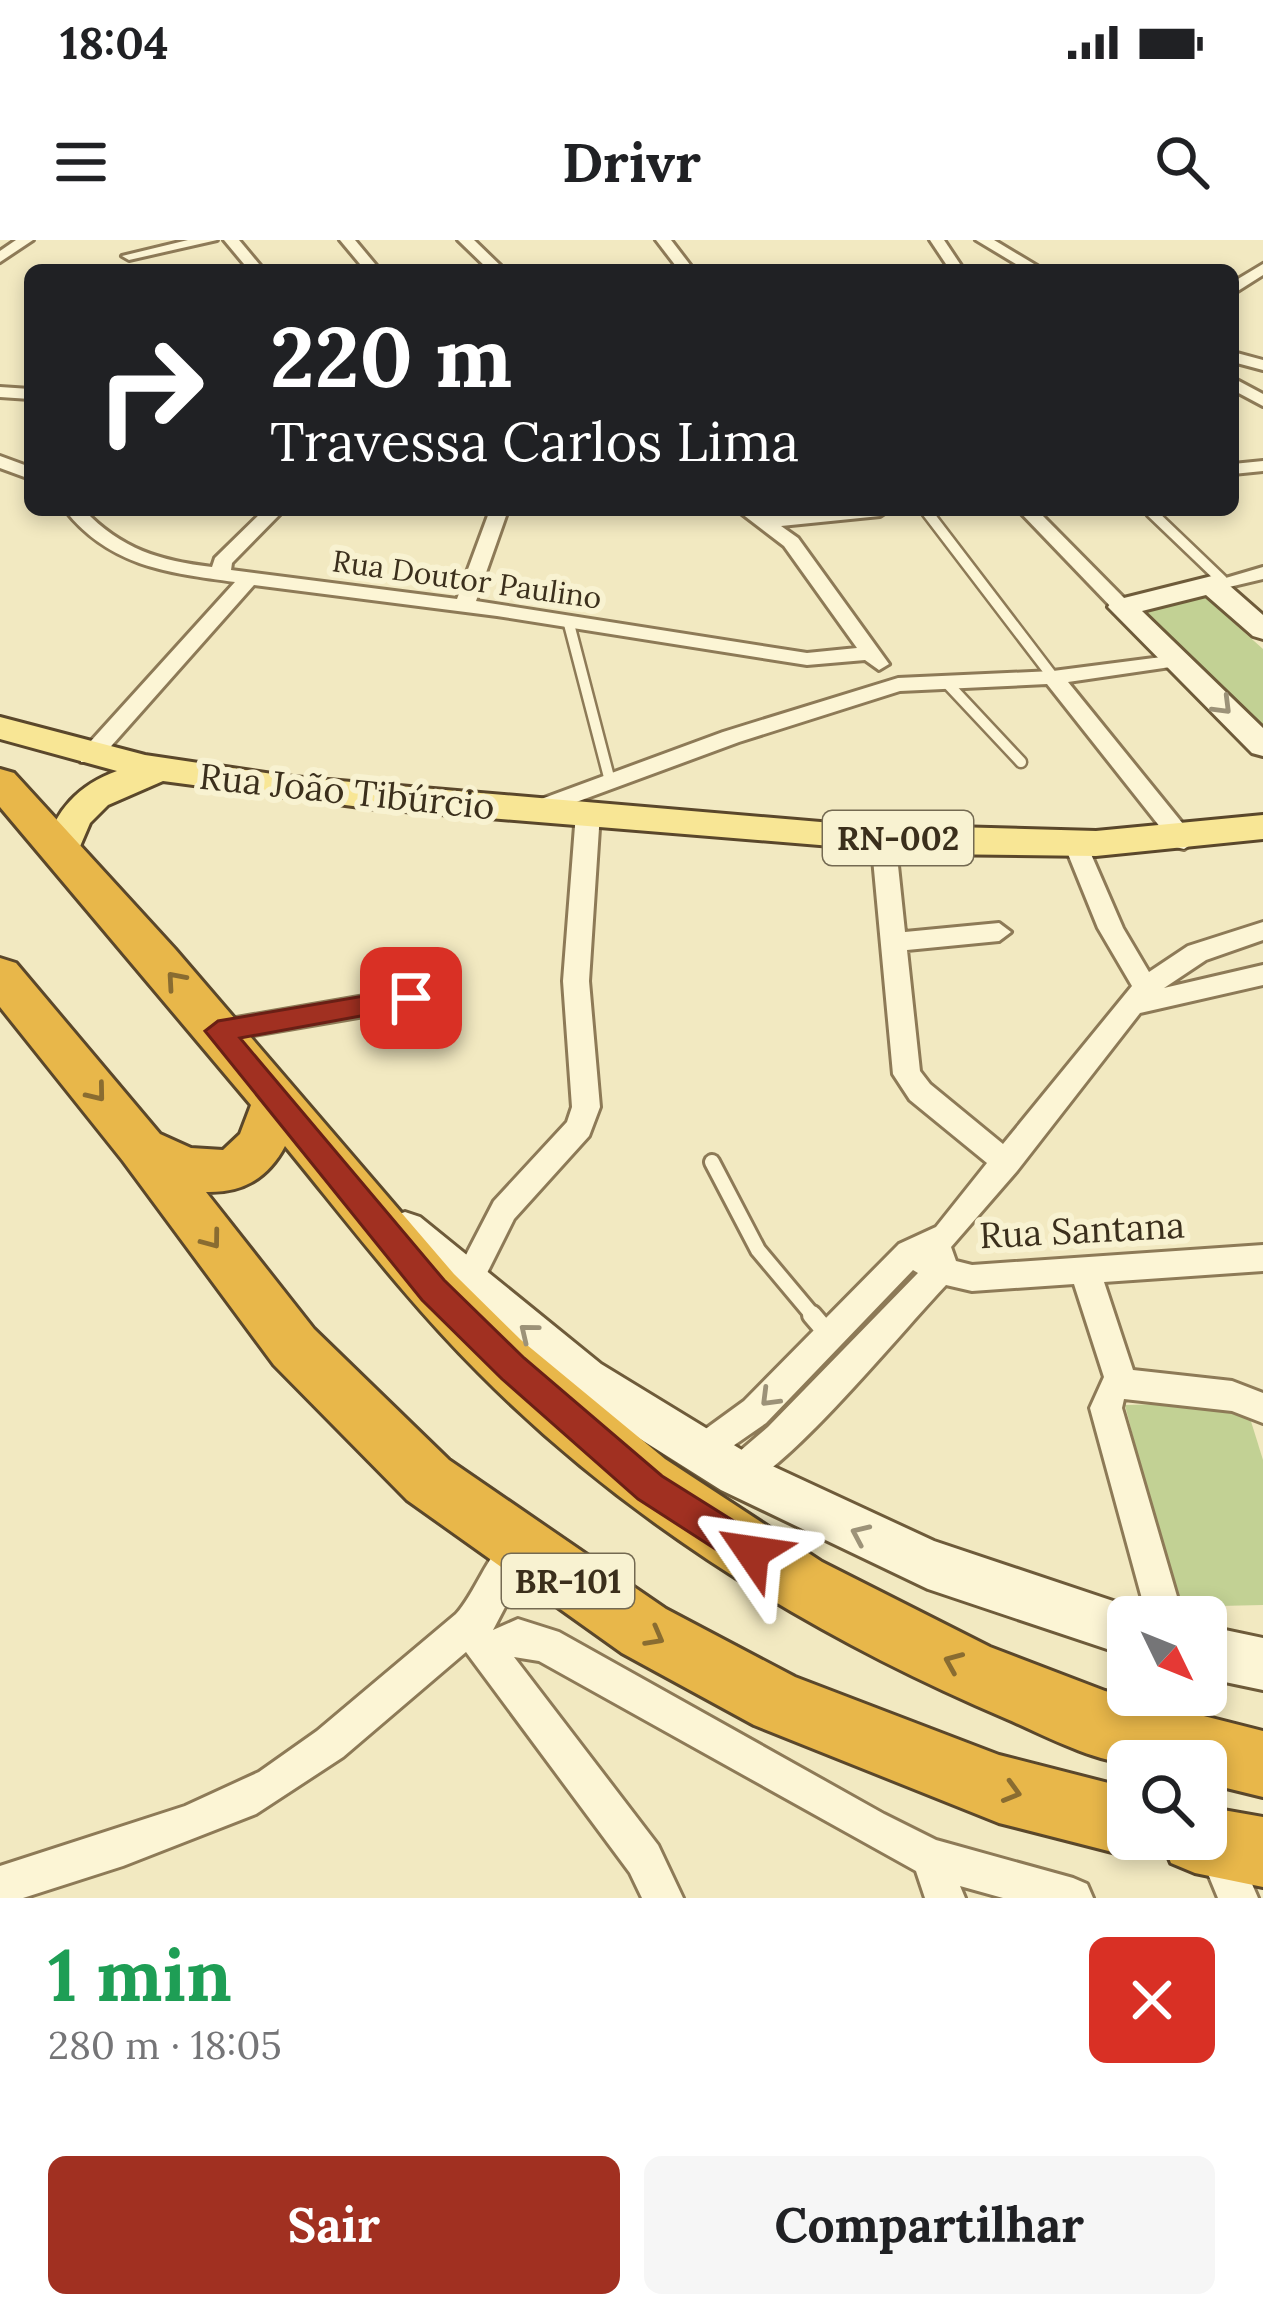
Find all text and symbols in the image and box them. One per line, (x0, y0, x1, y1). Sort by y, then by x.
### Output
text: 18:04 (60, 14, 169, 71)
text: Drivr (562, 128, 701, 197)
icon: menu (48, 129, 114, 195)
icon: search (1149, 129, 1215, 195)
text: 220 m (270, 302, 512, 410)
icon: right (72, 312, 228, 468)
text: Travessa Carlos Lima (270, 407, 799, 476)
street label: Rua Doutor Paulino (330, 541, 604, 617)
one-way arrow (1208, 692, 1230, 714)
street label: Rua João Tibúrcio (197, 753, 497, 829)
road number: RN-002 (823, 811, 973, 865)
pin (360, 947, 462, 1049)
icon: arrive (378, 965, 444, 1031)
one-way arrow (167, 972, 189, 994)
one-way arrow (83, 1079, 105, 1101)
street label: Rua Santana (978, 1202, 1186, 1258)
one-way arrow (198, 1226, 219, 1248)
one-way arrow (519, 1325, 541, 1346)
one-way arrow (761, 1384, 783, 1406)
position arrow (689, 1489, 815, 1615)
one-way arrow (851, 1524, 872, 1548)
road number: BR-101 (502, 1554, 634, 1608)
north arrow (1107, 1596, 1227, 1716)
map controls (1107, 1596, 1227, 1860)
one-way arrow (642, 1622, 664, 1645)
one-way arrow (944, 1653, 965, 1677)
button: search (1107, 1740, 1227, 1860)
one-way arrow (1001, 1778, 1022, 1803)
text: 1 min (48, 1929, 232, 2021)
button: close (1089, 1937, 1215, 2063)
text: 280 m · 18:05 (48, 2020, 282, 2070)
button: Sair (48, 2156, 620, 2294)
button: Compartilhar (644, 2156, 1215, 2294)

